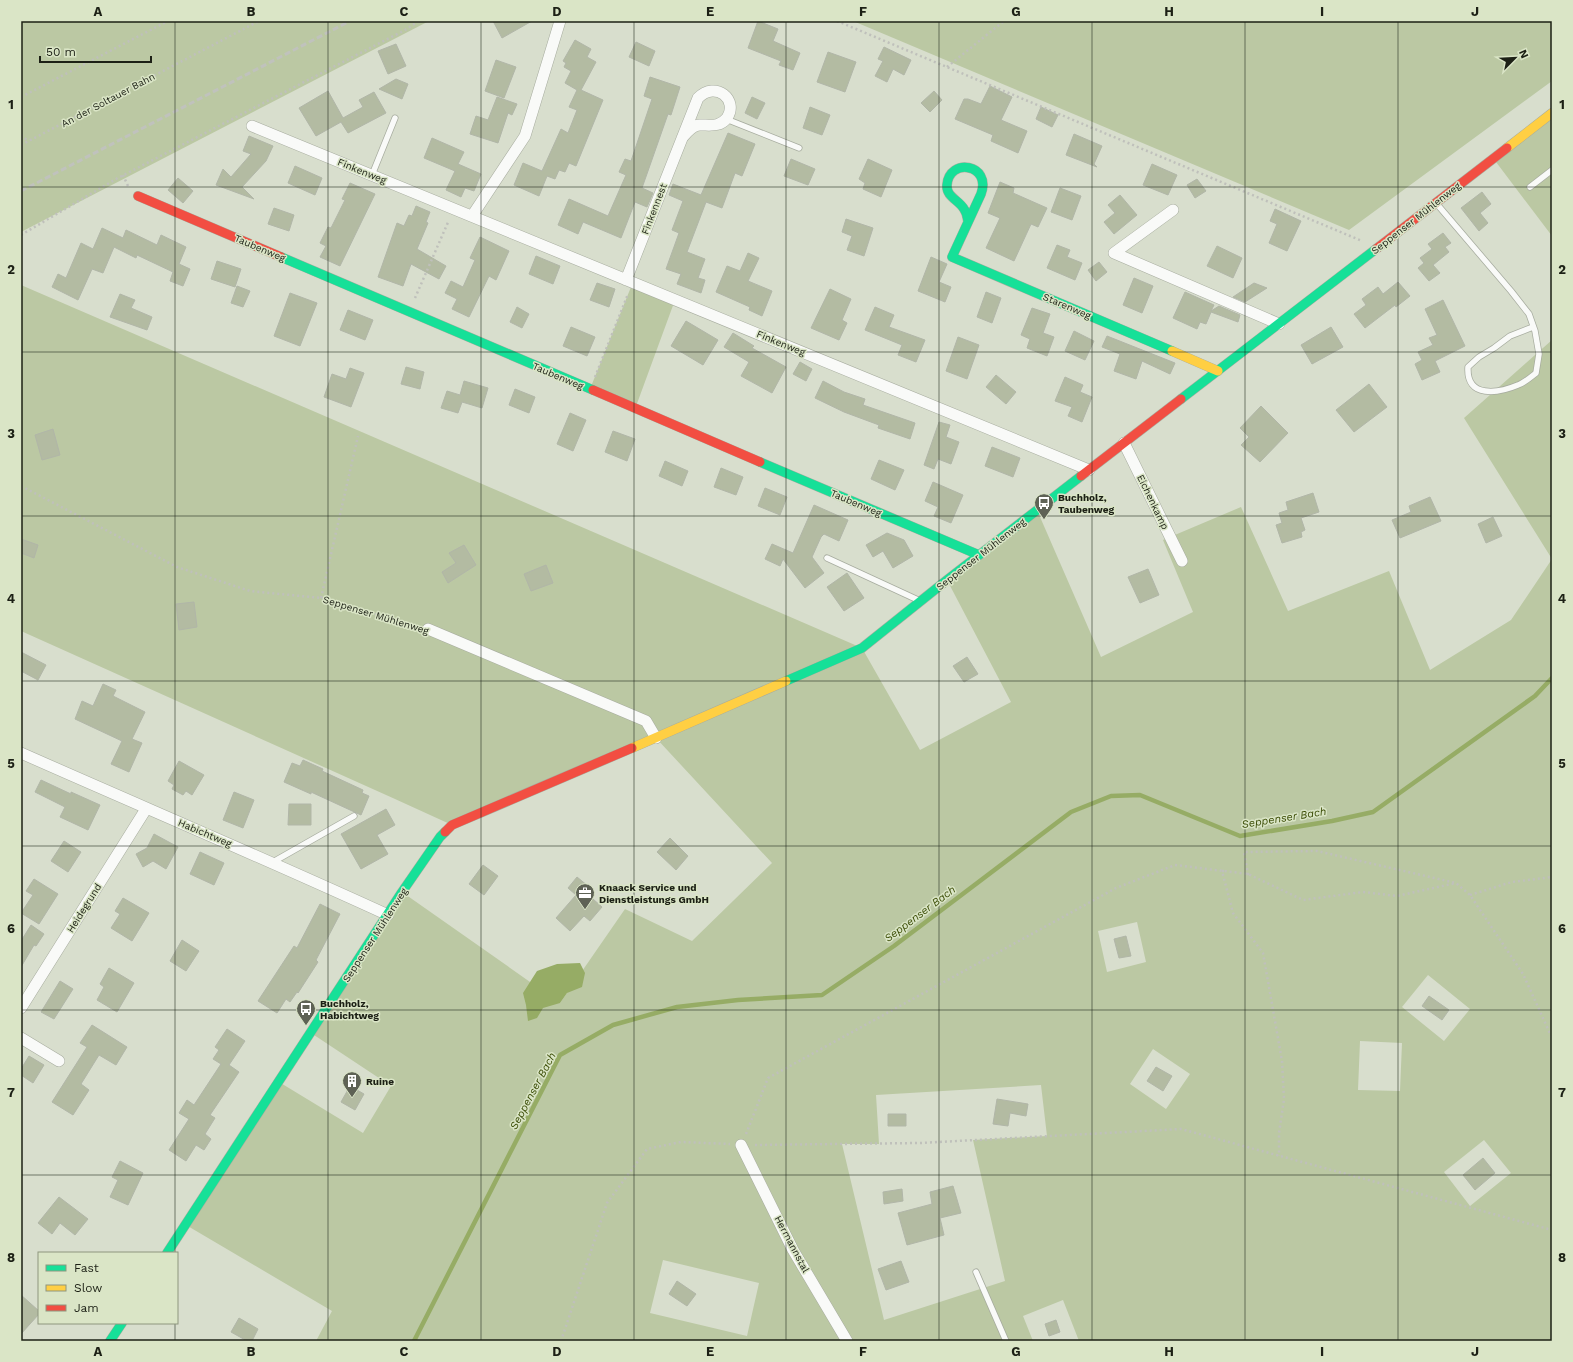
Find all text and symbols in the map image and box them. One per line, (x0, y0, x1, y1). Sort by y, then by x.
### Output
text: A (94, 4, 103, 19)
text: B (247, 4, 256, 19)
text: C (400, 4, 409, 19)
text: D (552, 4, 562, 19)
text: E (706, 4, 714, 19)
text: F (859, 4, 867, 19)
text: G (1011, 4, 1021, 19)
text: H (1164, 4, 1174, 19)
text: I (1320, 4, 1324, 19)
text: J (1471, 4, 1479, 19)
scale bar (40, 38, 151, 64)
north arrow (1495, 38, 1535, 78)
text: 50 m (46, 45, 76, 59)
text: N (1516, 48, 1531, 61)
street label: An der Soltauer Bahn (59, 71, 157, 129)
text: 1 (8, 97, 14, 112)
text: 1 (1559, 97, 1565, 112)
street label: Finkenweg (336, 156, 389, 186)
street label: Seppenser Mühlenweg (1369, 179, 1463, 256)
street label: Finkennest (639, 181, 669, 236)
street label: Taubenweg (233, 232, 288, 264)
text: 2 (7, 262, 15, 277)
text: 2 (1558, 262, 1566, 277)
street label: Starenweg (1041, 291, 1093, 321)
street label: Finkenweg (755, 328, 808, 358)
street label: Taubenweg (531, 360, 586, 392)
text: 3 (7, 426, 15, 441)
text: 3 (1558, 426, 1566, 441)
street label: Eichenkamp (1135, 473, 1171, 531)
street label: Taubenweg (829, 487, 884, 519)
bus stop icon: Buchholz, Taubenweg (1033, 492, 1055, 520)
place label: Buchholz, Taubenweg (1058, 492, 1115, 515)
street label: Seppenser Mühlenweg (934, 515, 1028, 592)
text: 4 (7, 591, 16, 606)
text: 4 (1558, 591, 1567, 606)
street label: Seppenser Mühlenweg (322, 594, 431, 637)
text: 5 (7, 756, 15, 771)
text: 5 (1558, 756, 1566, 771)
water label: Seppenser Bach (1241, 805, 1327, 831)
street label: Habichtweg (177, 817, 234, 849)
street label: Heidegrund (65, 881, 103, 935)
office icon: Knaack Service und Dienstleistungs GmbH (574, 882, 596, 910)
place label: Knaack Service und Dienstleistungs GmbH (599, 882, 709, 905)
water label: Seppenser Bach (882, 883, 958, 945)
street label: Seppenser Mühlenweg (340, 885, 410, 984)
text: 6 (7, 921, 15, 936)
text: 6 (1558, 921, 1566, 936)
bus stop icon: Buchholz, Habichtweg (295, 998, 317, 1026)
place label: Buchholz, Habichtweg (320, 998, 379, 1021)
water label: Seppenser Bach (507, 1050, 559, 1132)
building icon: Ruine (341, 1070, 363, 1098)
place label: Ruine (366, 1076, 394, 1087)
text: 7 (7, 1085, 15, 1100)
text: 7 (1558, 1085, 1566, 1100)
street label: Hermannstal (772, 1214, 812, 1274)
text: 8 (7, 1250, 15, 1265)
text: 8 (1558, 1250, 1566, 1265)
legend (38, 1252, 178, 1324)
text: Fast (74, 1261, 99, 1275)
text: Slow (74, 1281, 102, 1295)
text: Jam (74, 1301, 99, 1315)
text: A (94, 1344, 103, 1359)
text: B (247, 1344, 256, 1359)
text: C (400, 1344, 409, 1359)
text: D (552, 1344, 562, 1359)
text: E (706, 1344, 714, 1359)
text: F (859, 1344, 867, 1359)
text: G (1011, 1344, 1021, 1359)
text: H (1164, 1344, 1174, 1359)
text: I (1320, 1344, 1324, 1359)
text: J (1471, 1344, 1479, 1359)

